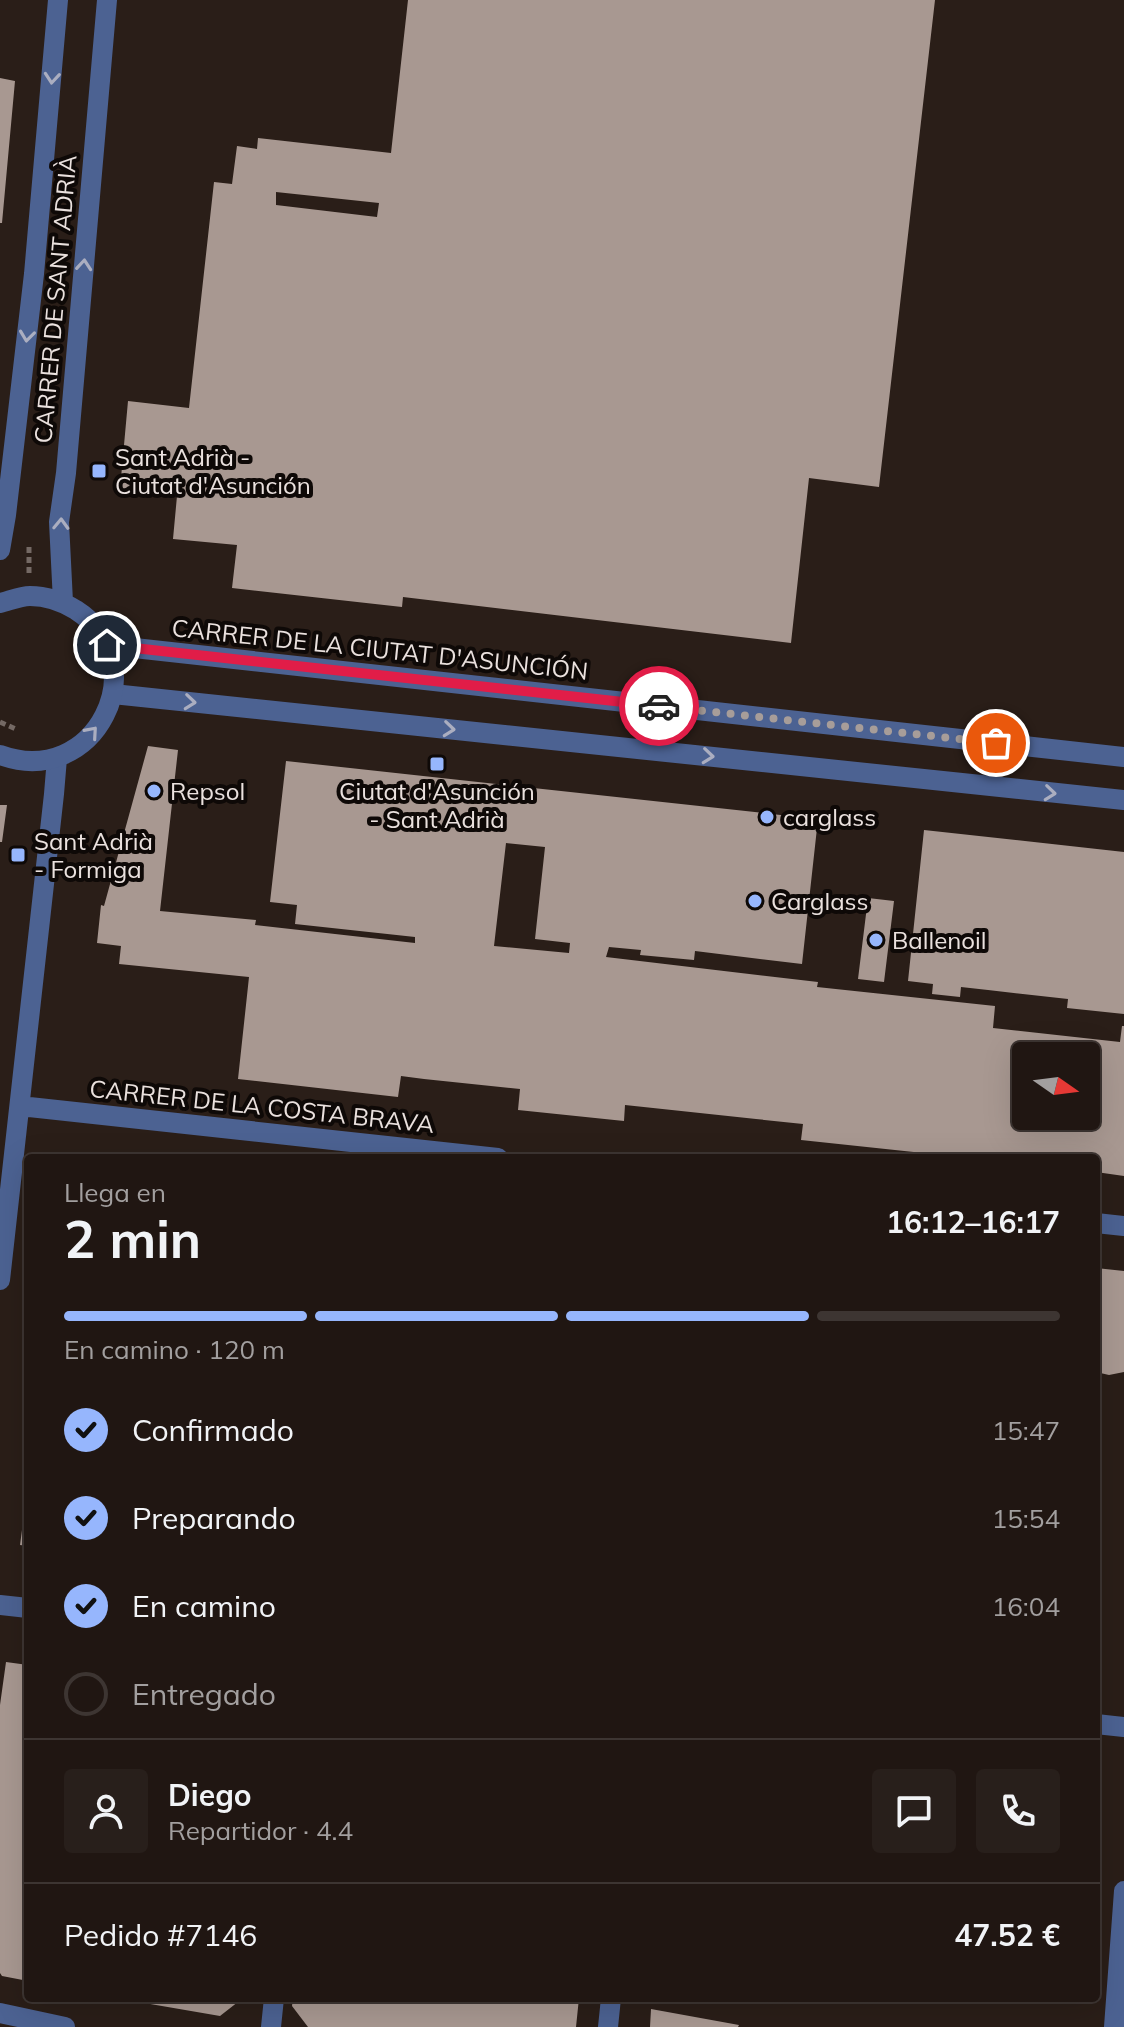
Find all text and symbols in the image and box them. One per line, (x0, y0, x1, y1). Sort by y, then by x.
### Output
one-way arrow (43, 72, 60, 85)
street label: CARRER DE SANT ADRIÀ (27, 153, 83, 444)
one-way arrow (75, 258, 92, 271)
one-way arrow (18, 330, 35, 343)
place label: Sant Adrià - Ciutat d'Asunción (115, 442, 311, 500)
marker: Sant Adrià - Ciutat d'Asunción (90, 462, 108, 480)
one-way arrow (52, 517, 69, 530)
pin (73, 611, 141, 679)
street label: CARRER DE LA CIUTAT D'ASUNCIÓN (170, 612, 590, 686)
icon: home (85, 623, 129, 667)
courier (619, 666, 699, 746)
icon: car (637, 684, 681, 728)
one-way arrow (184, 694, 197, 711)
pin (962, 709, 1030, 777)
one-way arrow (443, 721, 456, 738)
icon: bag (974, 721, 1018, 765)
one-way arrow (82, 727, 97, 742)
one-way arrow (702, 748, 715, 765)
marker: Ciutat d'Asunción - Sant Adrià (428, 755, 446, 773)
place label: Repsol (170, 776, 245, 806)
place label: Ciutat d'Asunción - Sant Adrià (339, 776, 535, 834)
marker: Repsol (145, 782, 163, 800)
one-way arrow (1044, 784, 1057, 801)
place label: carglass (783, 802, 876, 832)
marker: carglass (758, 808, 776, 826)
place label: Sant Adrià - Formiga (34, 826, 153, 884)
marker: Sant Adrià - Formiga (9, 846, 27, 864)
place label: Carglass (771, 886, 868, 916)
marker: Carglass (746, 892, 764, 910)
place label: Ballenoil (892, 925, 986, 955)
marker: Ballenoil (867, 931, 885, 949)
north arrow (1012, 1042, 1100, 1130)
map controls (1012, 1042, 1100, 1130)
street label: CARRER DE LA COSTA BRAVA (88, 1073, 436, 1139)
text: Llega en (64, 1176, 166, 1209)
text: 16:12–16:17 (886, 1203, 1060, 1241)
text: 2 min (64, 1206, 201, 1271)
text: En camino · 120 m (64, 1333, 285, 1366)
icon: check (64, 1408, 108, 1452)
text: Confirmado (132, 1411, 294, 1449)
text: 15:47 (992, 1414, 1060, 1447)
icon: check (64, 1496, 108, 1540)
text: Preparando (132, 1499, 296, 1537)
text: 15:54 (992, 1502, 1060, 1535)
icon: check (64, 1584, 108, 1628)
text: En camino (132, 1587, 276, 1625)
text: 16:04 (992, 1590, 1060, 1623)
text: Entregado (132, 1675, 276, 1713)
button: person (64, 1769, 148, 1853)
button: chat (872, 1769, 956, 1853)
button: phone (976, 1769, 1060, 1853)
text: Diego (168, 1776, 252, 1814)
text: Repartidor · 4.4 (168, 1814, 353, 1847)
text: Pedido #7146 (64, 1916, 257, 1954)
text: 47.52 € (954, 1916, 1060, 1954)

